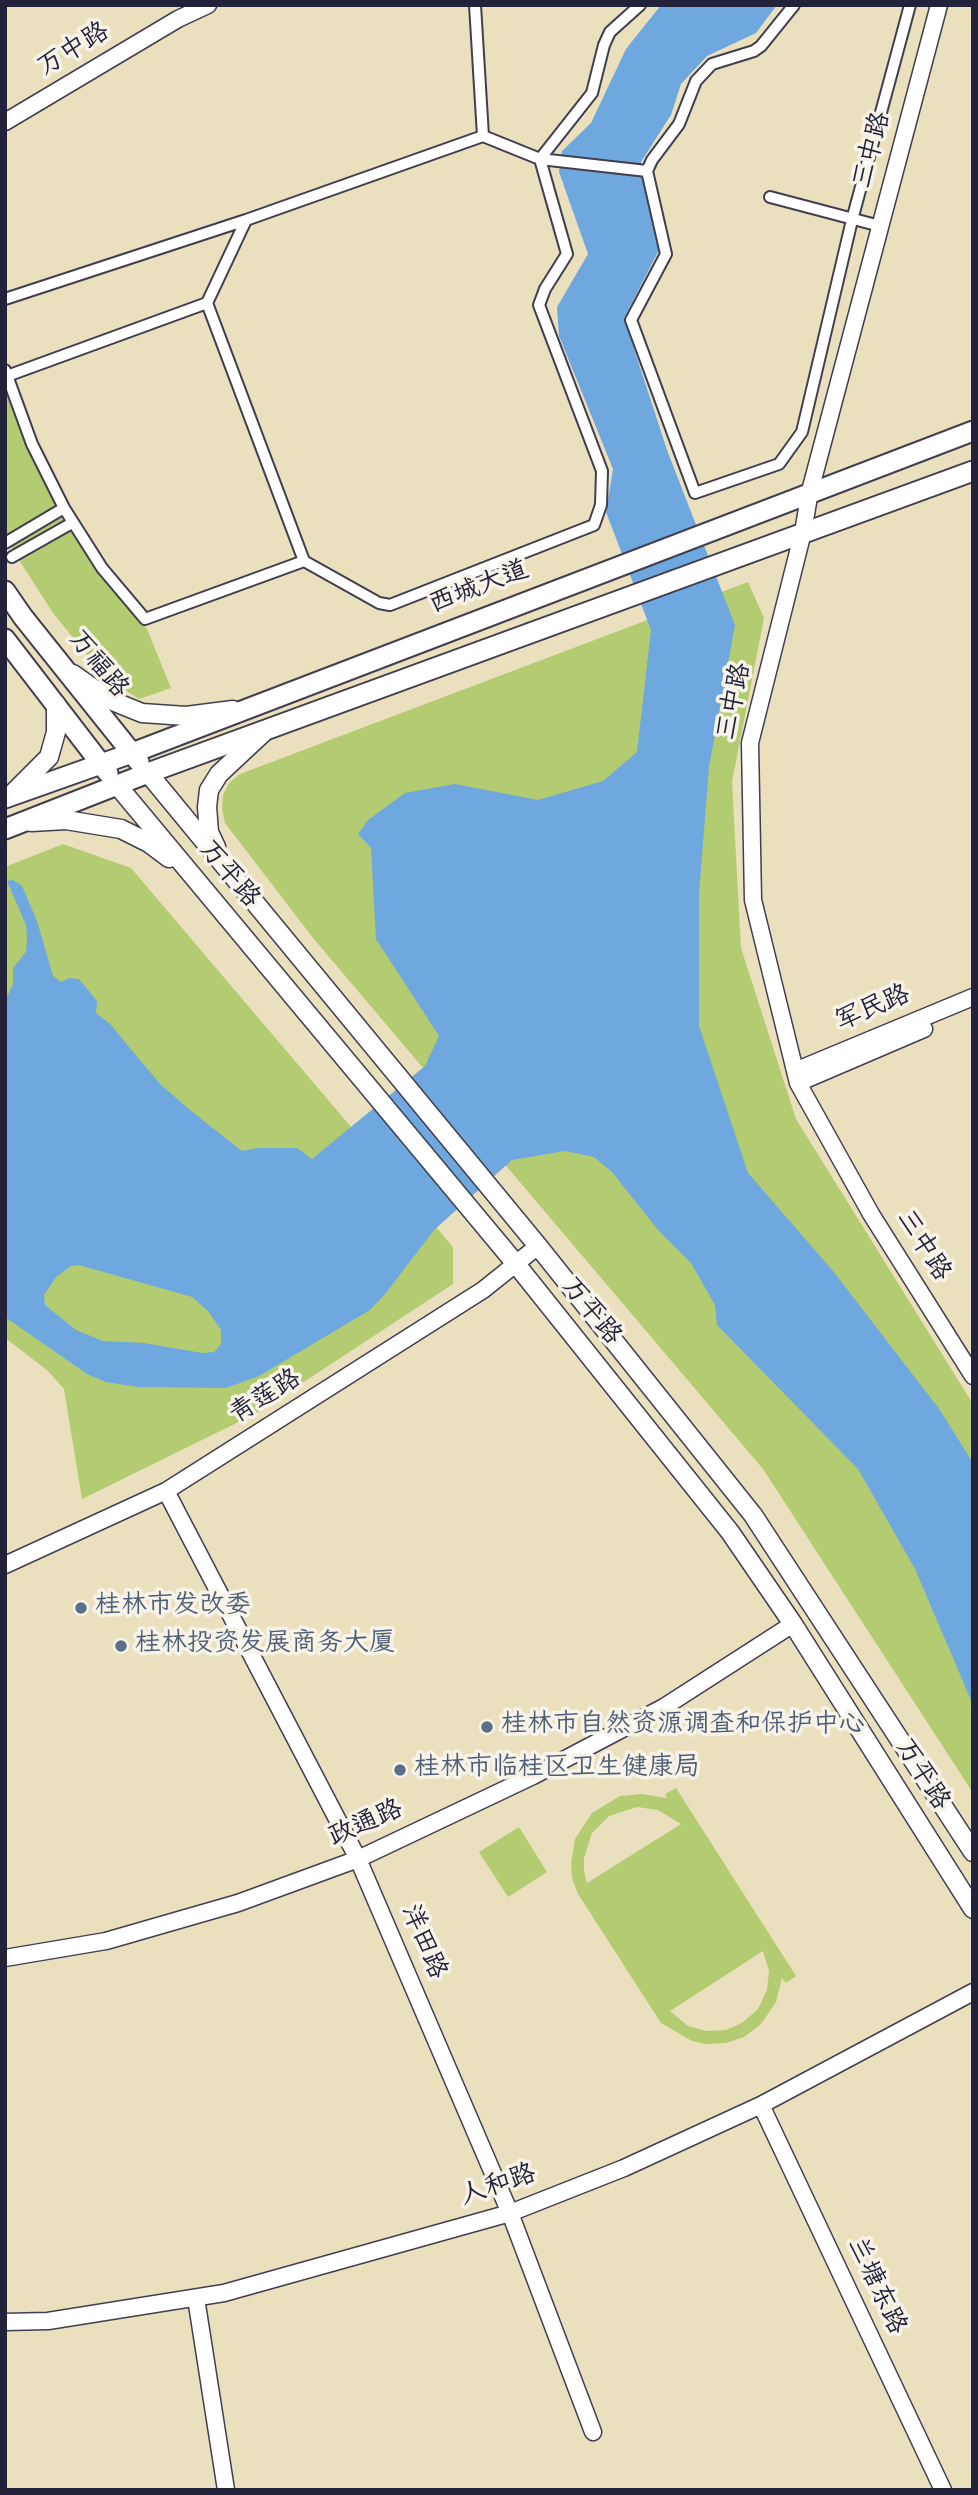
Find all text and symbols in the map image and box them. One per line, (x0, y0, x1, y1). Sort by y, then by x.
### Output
street label: 万中路 (34, 19, 116, 85)
street label: 三中路 (850, 109, 900, 193)
street label: 西城大道 (426, 557, 534, 623)
street label: 万福路 (59, 626, 133, 706)
street label: 三中路 (714, 661, 760, 743)
street label: 万平路 (190, 836, 264, 916)
street label: 军民路 (832, 981, 916, 1041)
street label: 三中路 (887, 1206, 955, 1288)
street label: 万平路 (552, 1273, 626, 1353)
street label: 青莲路 (226, 1365, 308, 1433)
place label: 桂林市发改委 (95, 1592, 251, 1624)
marker: 桂林市发改委 (73, 1600, 89, 1616)
place label: 桂林投资发展商务大厦 (135, 1630, 395, 1662)
marker: 桂林投资发展商务大厦 (113, 1638, 129, 1654)
place label: 桂林市自然资源调查和保护中心 (501, 1711, 865, 1743)
marker: 桂林市自然资源调查和保护中心 (479, 1719, 495, 1735)
street label: 万平路 (886, 1735, 954, 1817)
place label: 桂林市临桂区卫生健康局 (414, 1754, 700, 1786)
marker: 桂林市临桂区卫生健康局 (392, 1762, 408, 1778)
street label: 政通路 (325, 1796, 409, 1856)
street label: 洋田路 (391, 1901, 451, 1985)
street label: 人和路 (457, 2161, 541, 2215)
street label: 兰塘东路 (838, 2233, 910, 2341)

